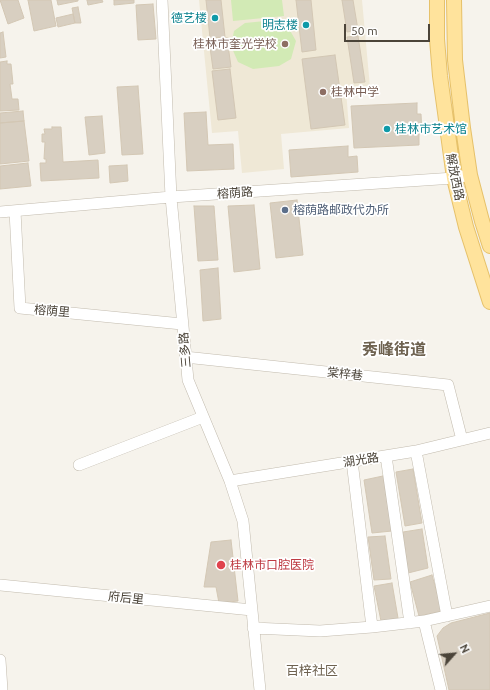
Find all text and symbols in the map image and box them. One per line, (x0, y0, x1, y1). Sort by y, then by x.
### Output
place label: 德艺楼 (171, 11, 207, 25)
marker: 德艺楼 (210, 13, 220, 23)
scale bar (346, 16, 432, 42)
place label: 明志楼 (262, 18, 298, 32)
marker: 明志楼 (301, 20, 311, 30)
text: 50 m (351, 24, 378, 37)
place label: 桂林市奎光学校 (193, 37, 277, 51)
marker: 桂林市奎光学校 (280, 39, 290, 49)
place label: 桂林中学 (331, 85, 379, 99)
marker: 桂林中学 (318, 87, 328, 97)
place label: 桂林市艺术馆 (395, 122, 467, 136)
marker: 桂林市艺术馆 (382, 124, 392, 134)
street label: 解放西路 (443, 152, 467, 202)
street label: 榕荫路 (217, 185, 253, 201)
place label: 榕荫路邮政代办所 (293, 203, 389, 217)
marker: 榕荫路邮政代办所 (280, 205, 290, 215)
street label: 榕荫里 (33, 302, 71, 320)
street label: 三多路 (176, 331, 194, 369)
district label: 秀峰街道 (362, 340, 426, 360)
street label: 棠梓巷 (326, 365, 364, 383)
street label: 湖光路 (342, 450, 380, 470)
place label: 桂林市口腔医院 (230, 558, 314, 572)
marker: 桂林市口腔医院 (215, 559, 227, 571)
street label: 府后里 (107, 589, 145, 607)
north arrow (434, 634, 474, 674)
text: N (457, 642, 472, 655)
district label: 百梓社区 (286, 663, 338, 679)

